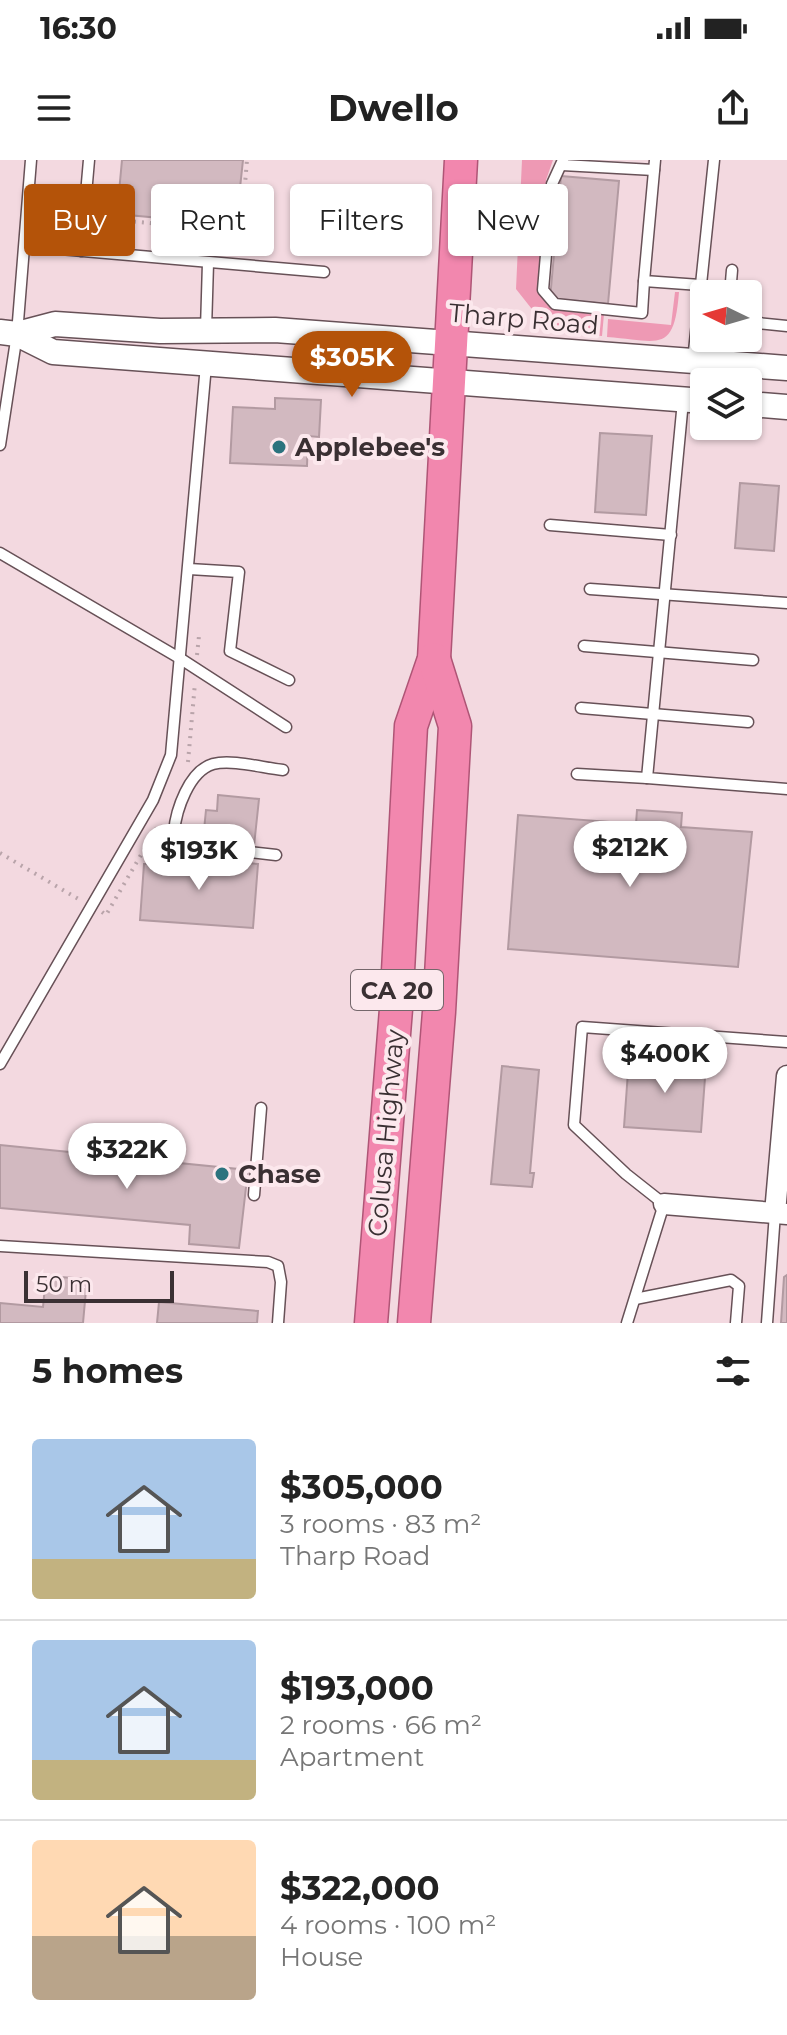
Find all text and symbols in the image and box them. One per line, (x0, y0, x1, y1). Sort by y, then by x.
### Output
text: 16:30 (40, 10, 117, 47)
icon: menu (32, 86, 76, 130)
text: Dwello (328, 86, 459, 130)
icon: share (711, 86, 755, 130)
chip: Buy (24, 184, 135, 256)
chip: Rent (151, 184, 274, 256)
chip: Filters (290, 184, 432, 256)
chip: New (448, 184, 568, 256)
north arrow (690, 280, 762, 352)
map controls (690, 280, 762, 440)
street label: Tharp Road (448, 297, 600, 341)
pin: $305K (296, 331, 408, 399)
text: $305K (310, 341, 394, 373)
button: layers (690, 368, 762, 440)
place label: Applebee's (294, 431, 445, 463)
marker: Applebee's (270, 438, 288, 456)
pin: $212K (574, 821, 686, 889)
pin: $193K (143, 824, 255, 892)
text: $212K (592, 831, 668, 863)
text: $193K (160, 834, 238, 866)
road number: CA 20 (351, 970, 443, 1010)
street label: Colusa Highway (361, 1027, 411, 1238)
pin: $400K (609, 1027, 721, 1095)
text: $400K (620, 1037, 710, 1069)
pin: $322K (71, 1123, 183, 1191)
text: $322K (86, 1133, 168, 1165)
place label: Chase (238, 1158, 321, 1190)
marker: Chase (213, 1165, 231, 1183)
scale bar (24, 1267, 174, 1303)
text: 50 m (36, 1271, 92, 1298)
icon: filters (711, 1349, 755, 1393)
text: 5 homes (32, 1350, 183, 1392)
text: $305,000 (280, 1466, 443, 1508)
icon: home (96, 1471, 192, 1567)
text: 3 rooms · 83 m² (280, 1508, 481, 1540)
text: Tharp Road (280, 1540, 431, 1572)
text: $193,000 (280, 1667, 434, 1709)
icon: home (96, 1672, 192, 1768)
text: 2 rooms · 66 m² (280, 1709, 482, 1741)
text: Apartment (280, 1741, 424, 1773)
text: $322,000 (280, 1867, 440, 1909)
icon: home (96, 1872, 192, 1968)
text: 4 rooms · 100 m² (280, 1909, 497, 1941)
text: House (280, 1941, 363, 1973)

